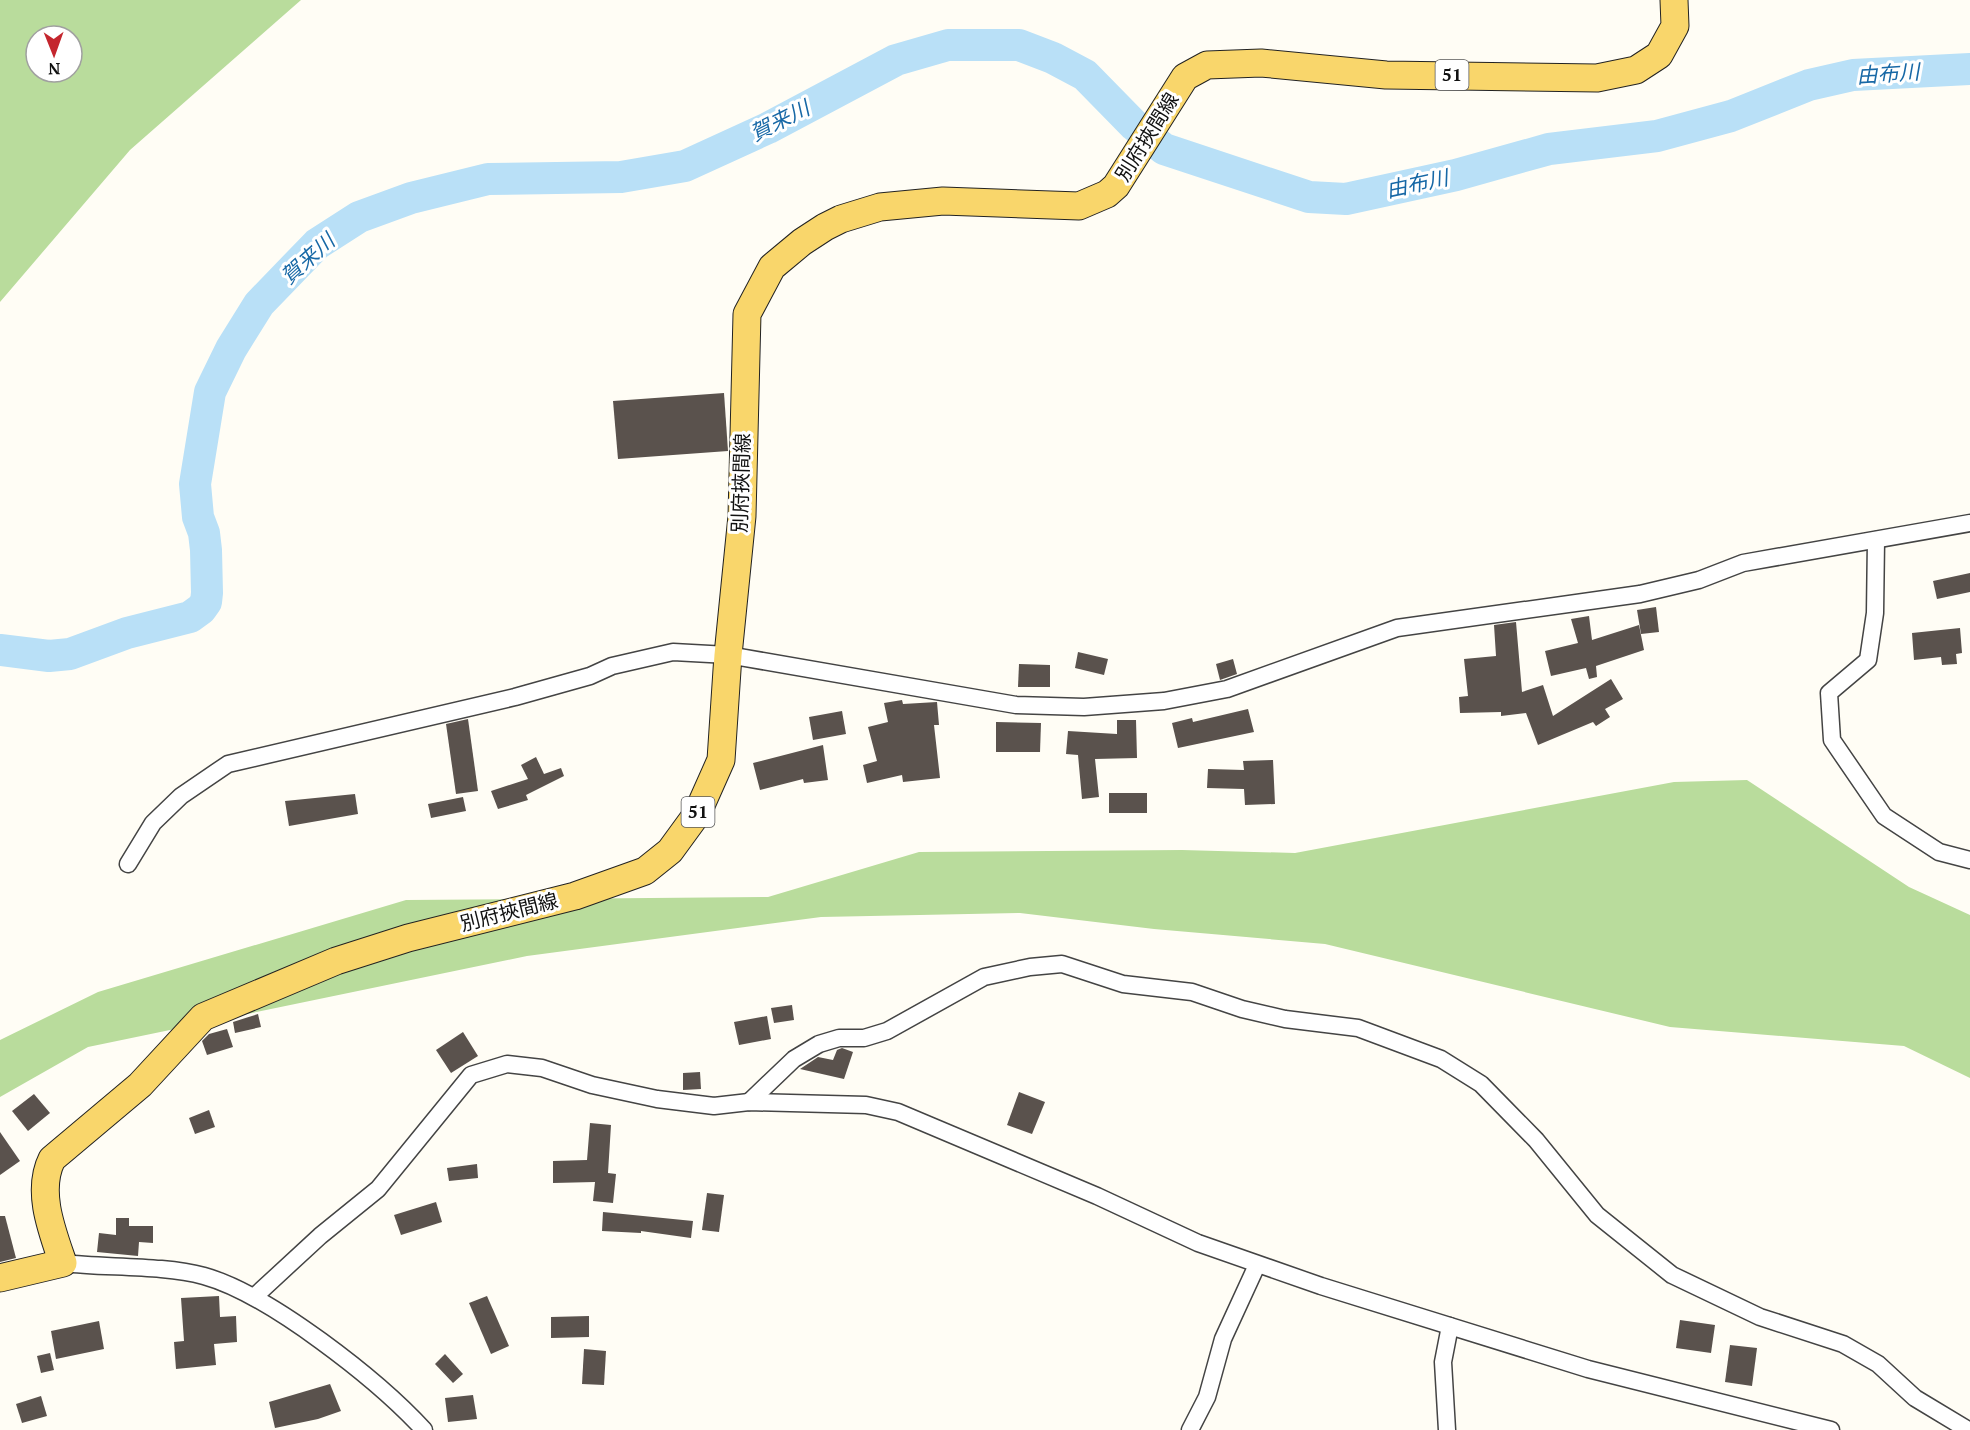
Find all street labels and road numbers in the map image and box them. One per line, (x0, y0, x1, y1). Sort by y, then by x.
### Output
road number: 51 (1436, 60, 1468, 90)
street label: 別府挾間線 (1109, 87, 1185, 186)
street label: 別府挾間線 (725, 433, 756, 533)
road number: 51 (682, 797, 714, 827)
street label: 別府挾間線 (457, 886, 561, 937)

